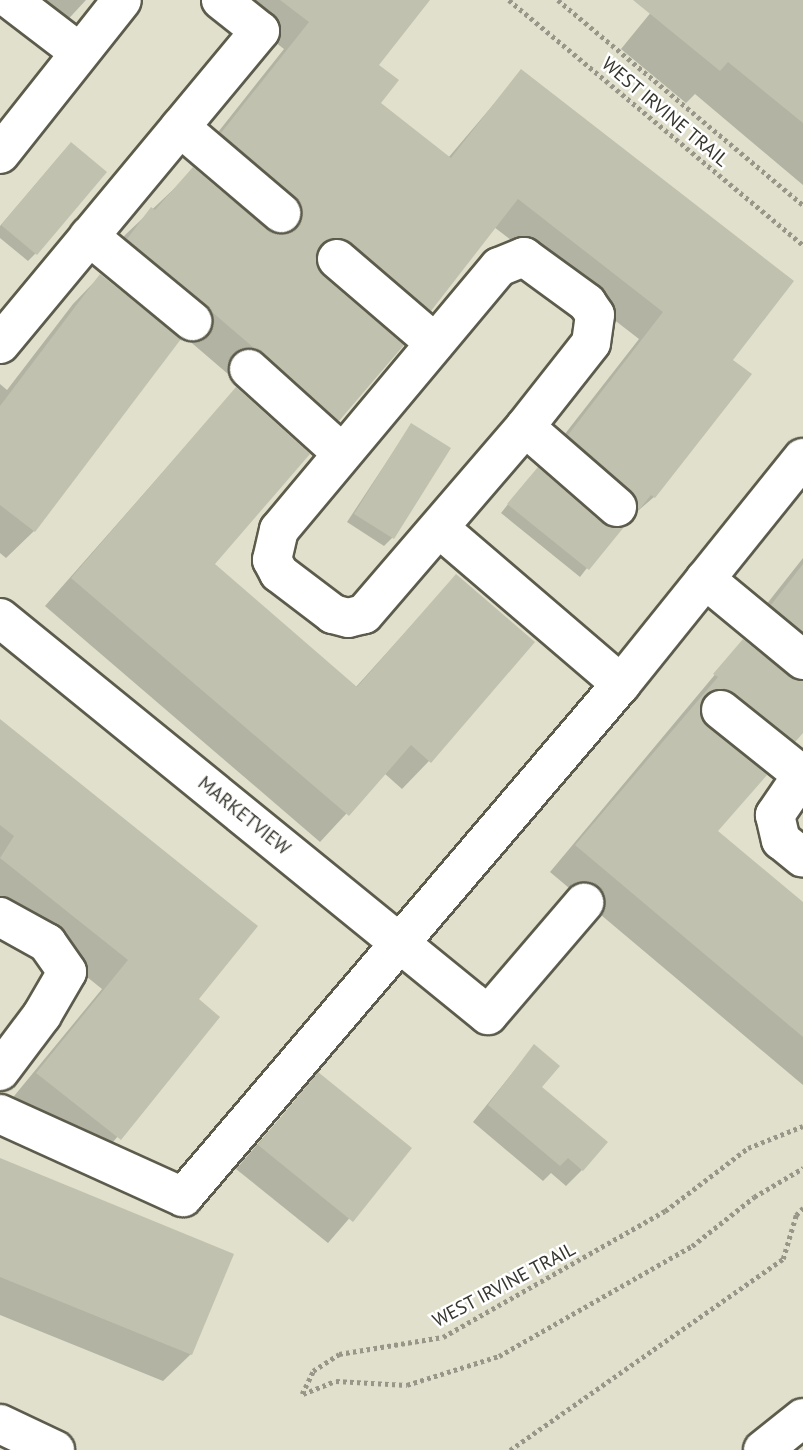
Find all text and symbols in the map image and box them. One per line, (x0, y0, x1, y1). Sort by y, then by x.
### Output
street label: WEST IRVINE TRAIL (596, 52, 734, 172)
street label: MARKETVIEW (193, 772, 295, 860)
street label: WEST IRVINE TRAIL (428, 1237, 580, 1333)

